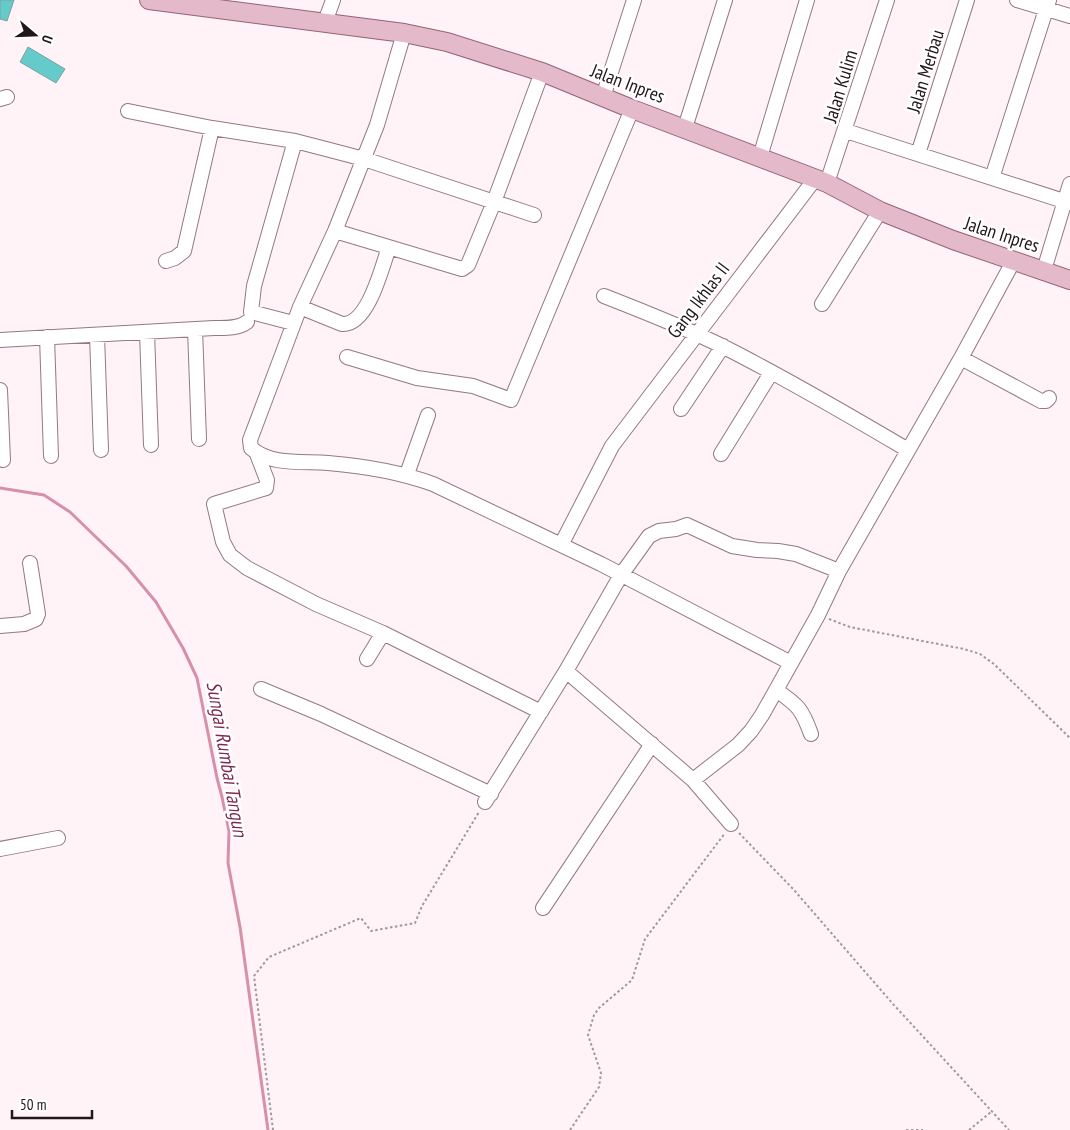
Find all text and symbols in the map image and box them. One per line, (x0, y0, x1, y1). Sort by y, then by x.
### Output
north arrow (10, 10, 60, 60)
street label: Jalan Merbau (901, 26, 949, 117)
text: U (38, 33, 57, 46)
street label: Jalan Kulim (817, 47, 862, 126)
street label: Jalan Inpres (587, 58, 668, 108)
street label: Jalan Inpres (961, 210, 1042, 257)
street label: Gang Ikhlas II (662, 257, 734, 343)
water label: Sungai Rumbai Tangun (201, 679, 254, 840)
scale bar (12, 1088, 92, 1120)
text: 50 m (20, 1095, 46, 1114)

